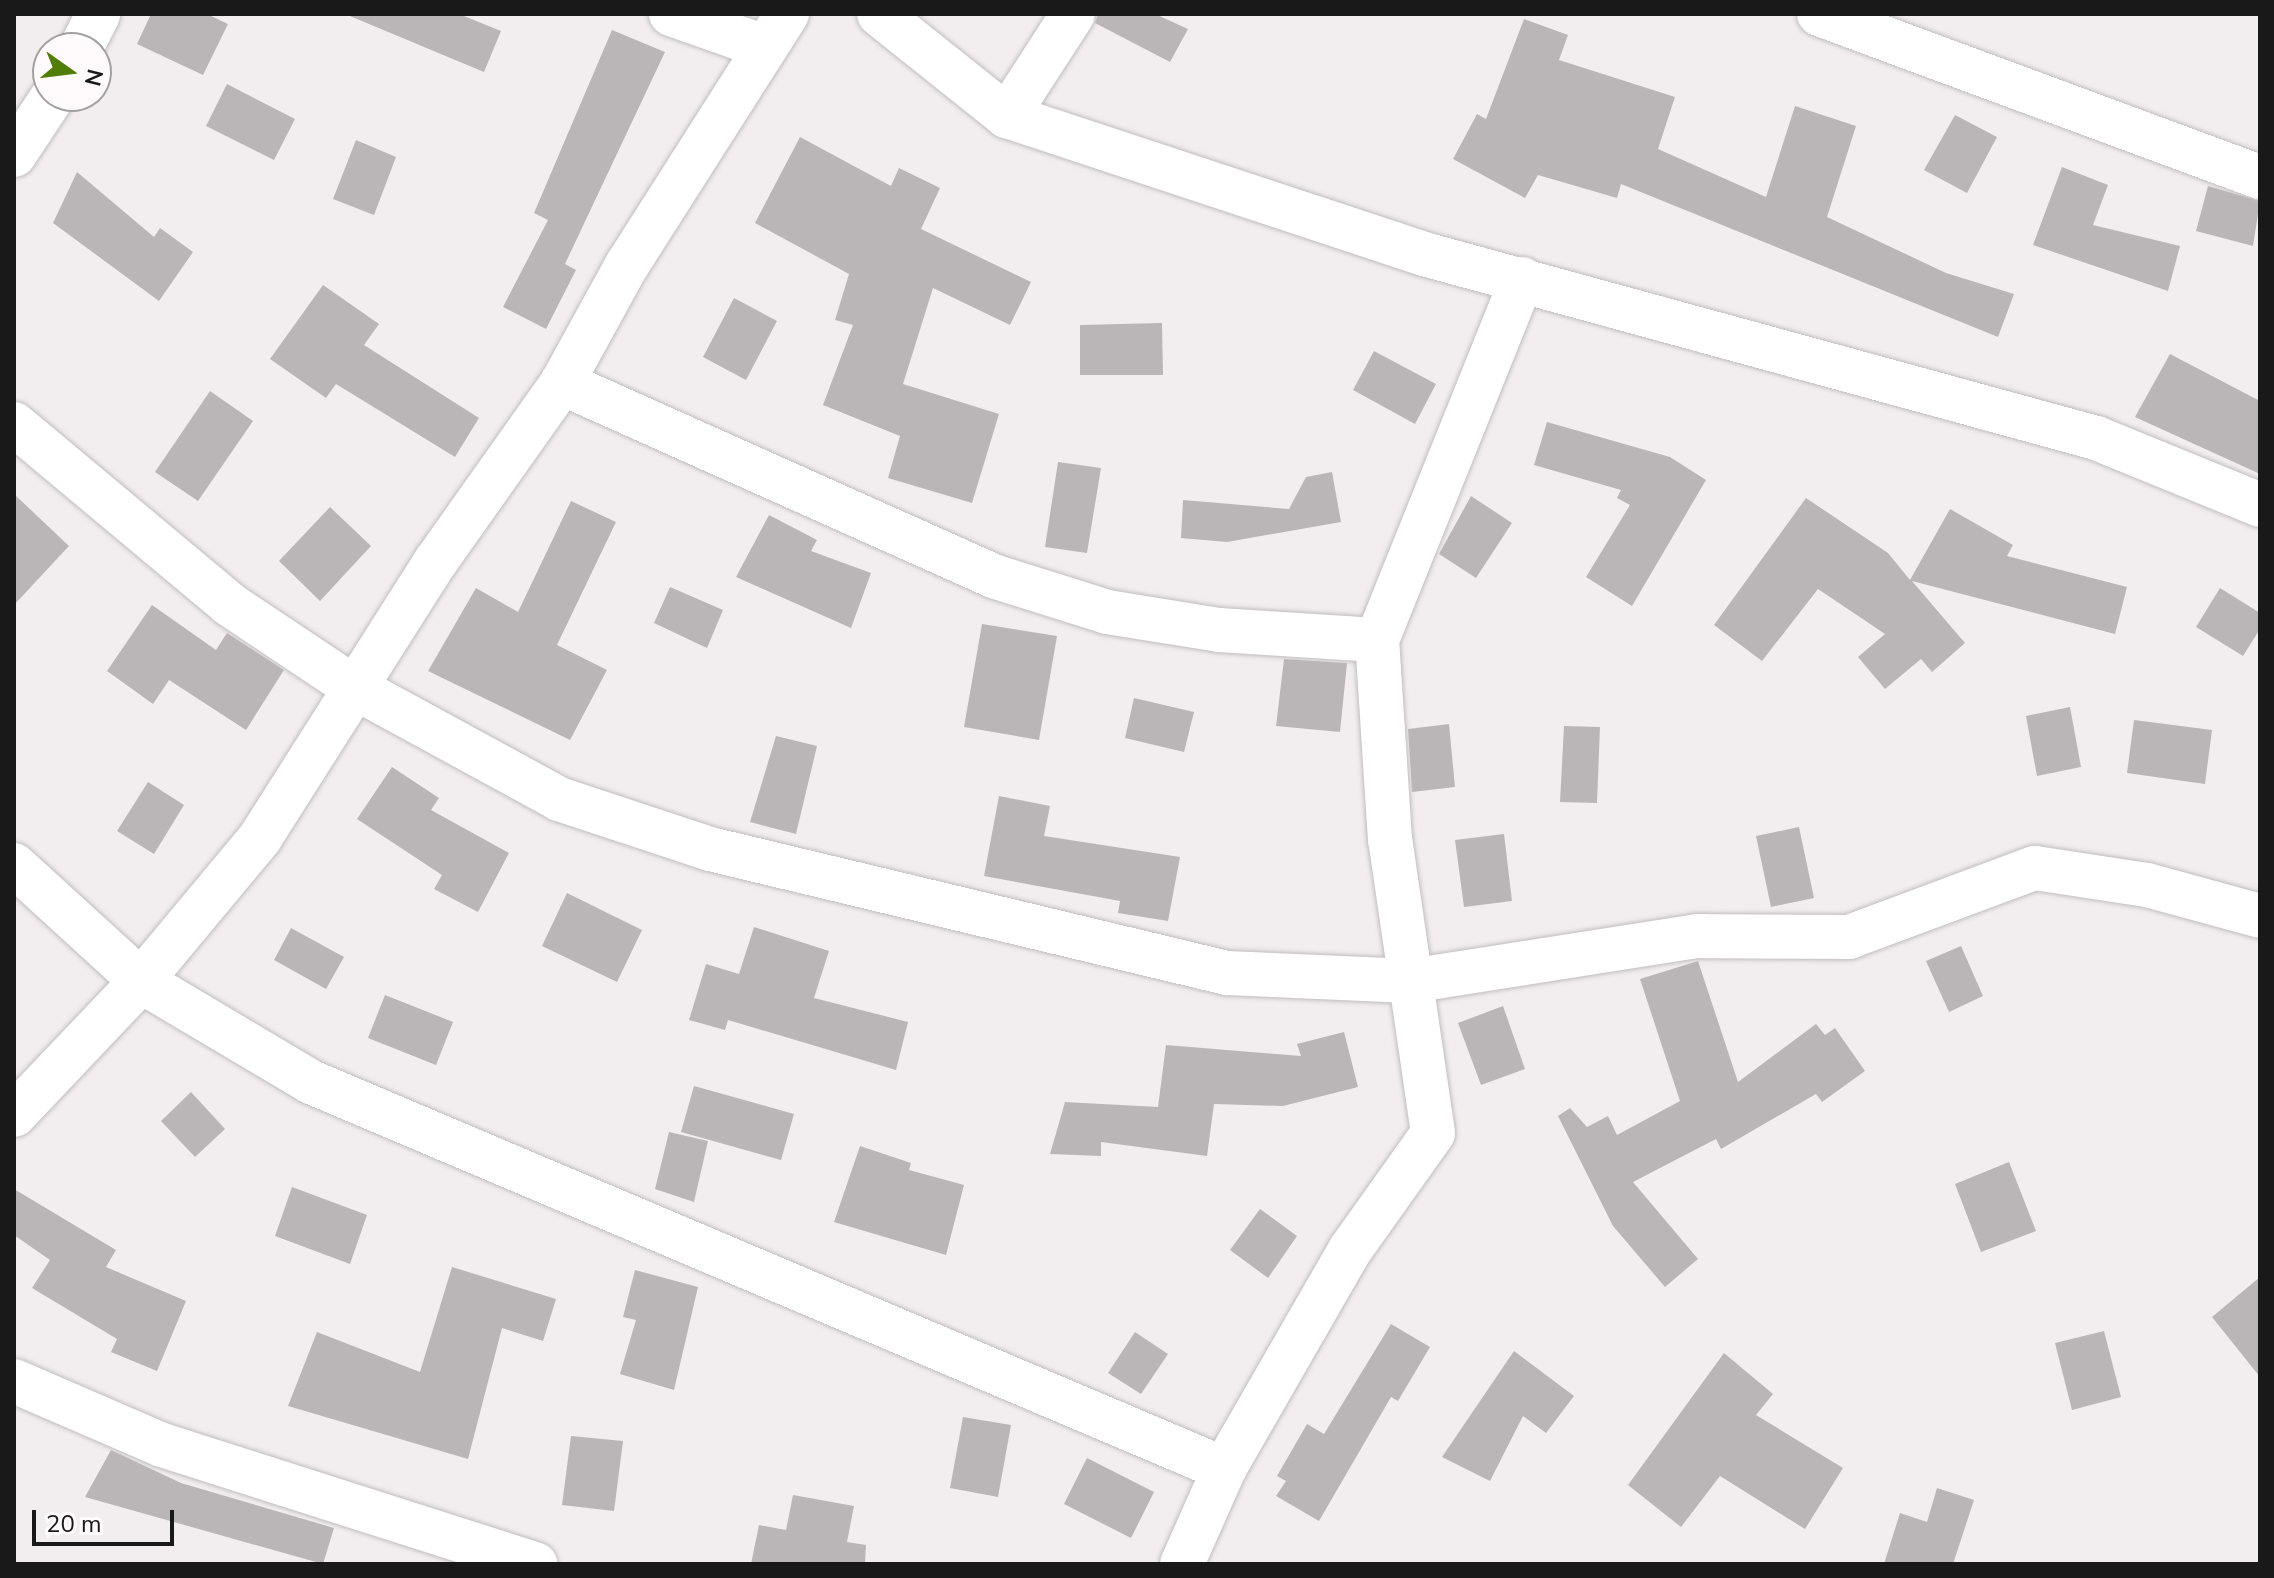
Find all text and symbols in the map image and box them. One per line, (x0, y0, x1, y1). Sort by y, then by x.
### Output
north arrow (32, 32, 112, 112)
text: N (77, 66, 110, 89)
scale bar (36, 1494, 178, 1544)
text: 20 m (46, 1508, 102, 1540)

